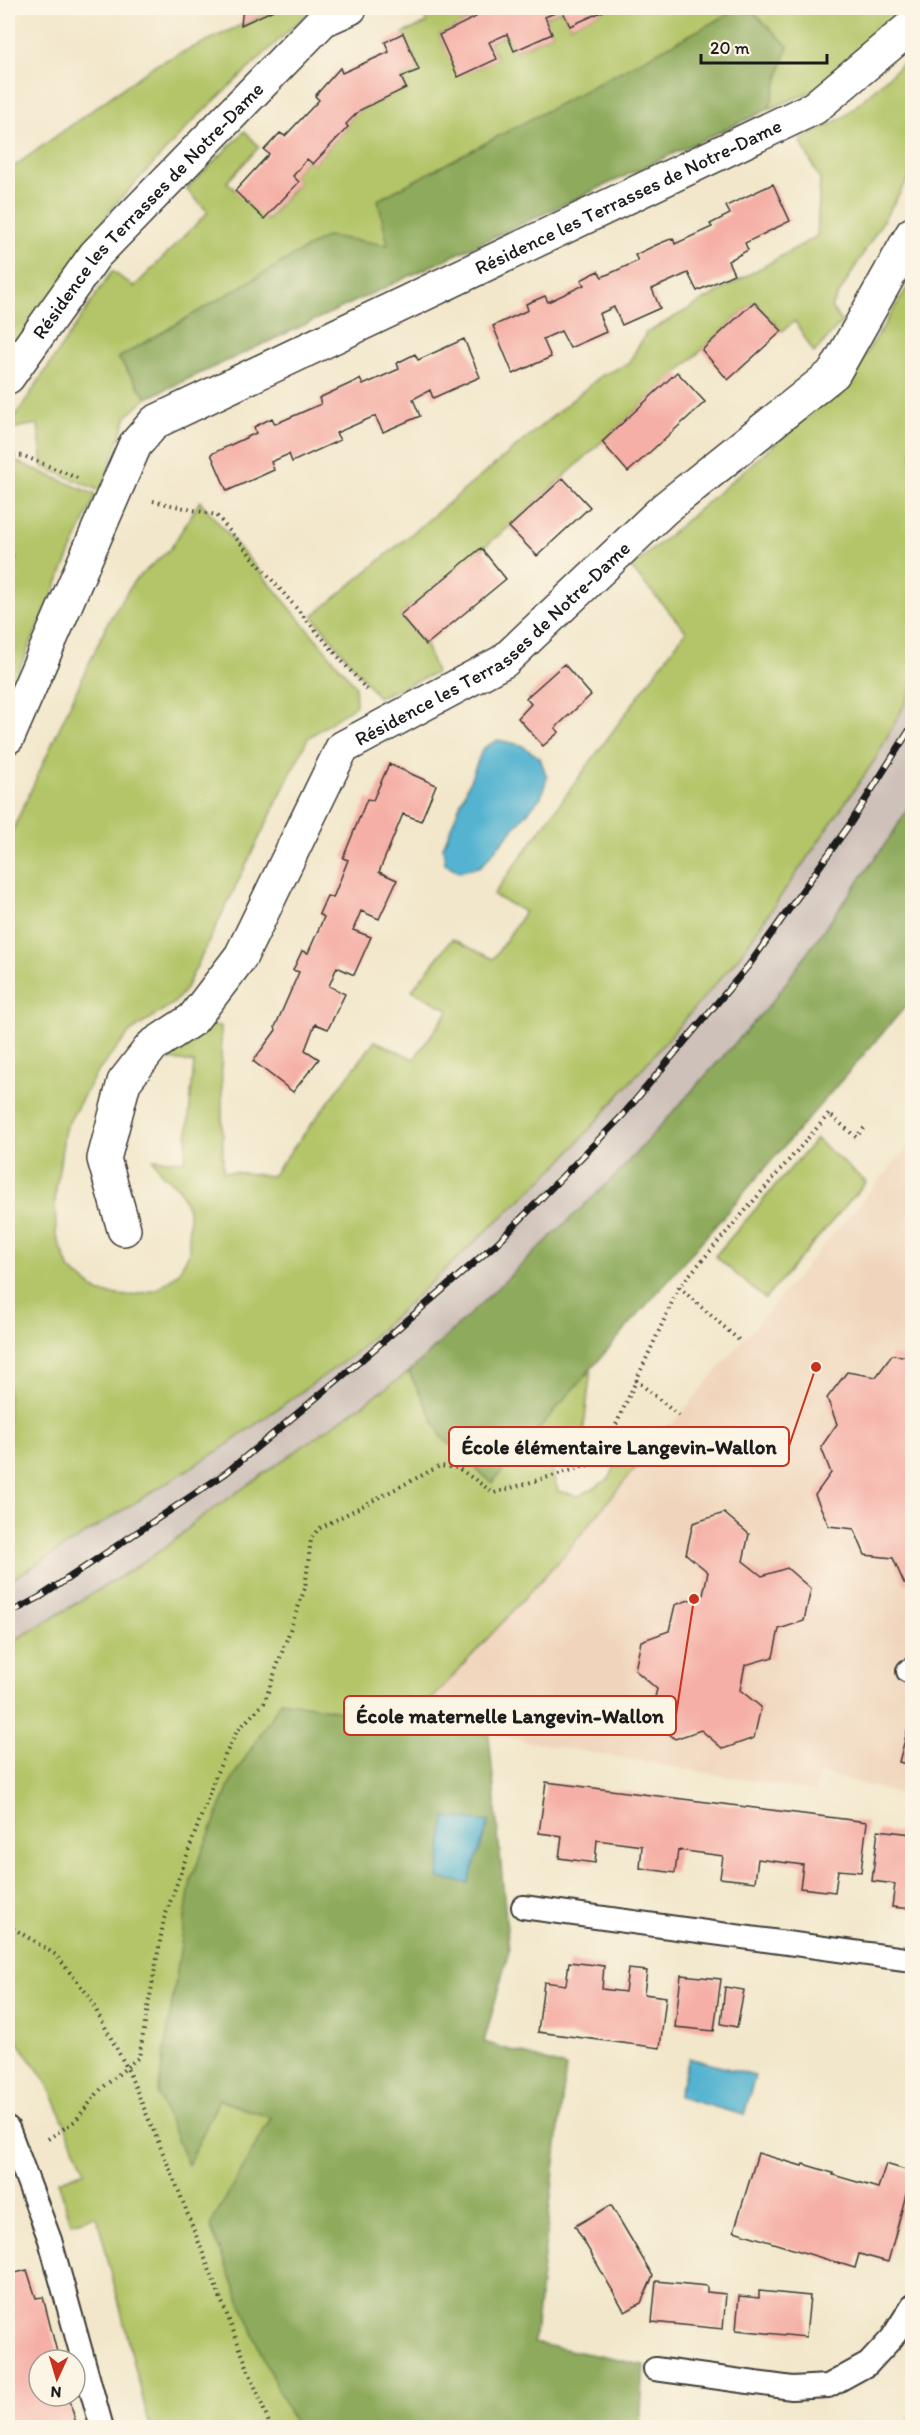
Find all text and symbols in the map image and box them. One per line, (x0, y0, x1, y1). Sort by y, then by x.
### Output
scale bar (701, 27, 827, 65)
text: 20 m (710, 37, 750, 59)
street label: Résidence les Terrasses de Notre-Dame (27, 77, 268, 344)
street label: Résidence les Terrasses de Notre-Dame (471, 113, 785, 280)
street label: Résidence les Terrasses de Notre-Dame (350, 536, 635, 751)
callout: École élémentaire Langevin-Wallon (449, 1427, 789, 1466)
text: École élémentaire Langevin-Wallon (461, 1434, 777, 1460)
callout: École maternelle Langevin-Wallon (344, 1696, 676, 1735)
text: École maternelle Langevin-Wallon (356, 1703, 664, 1729)
north arrow (27, 2348, 87, 2408)
text: N (50, 2383, 62, 2402)

